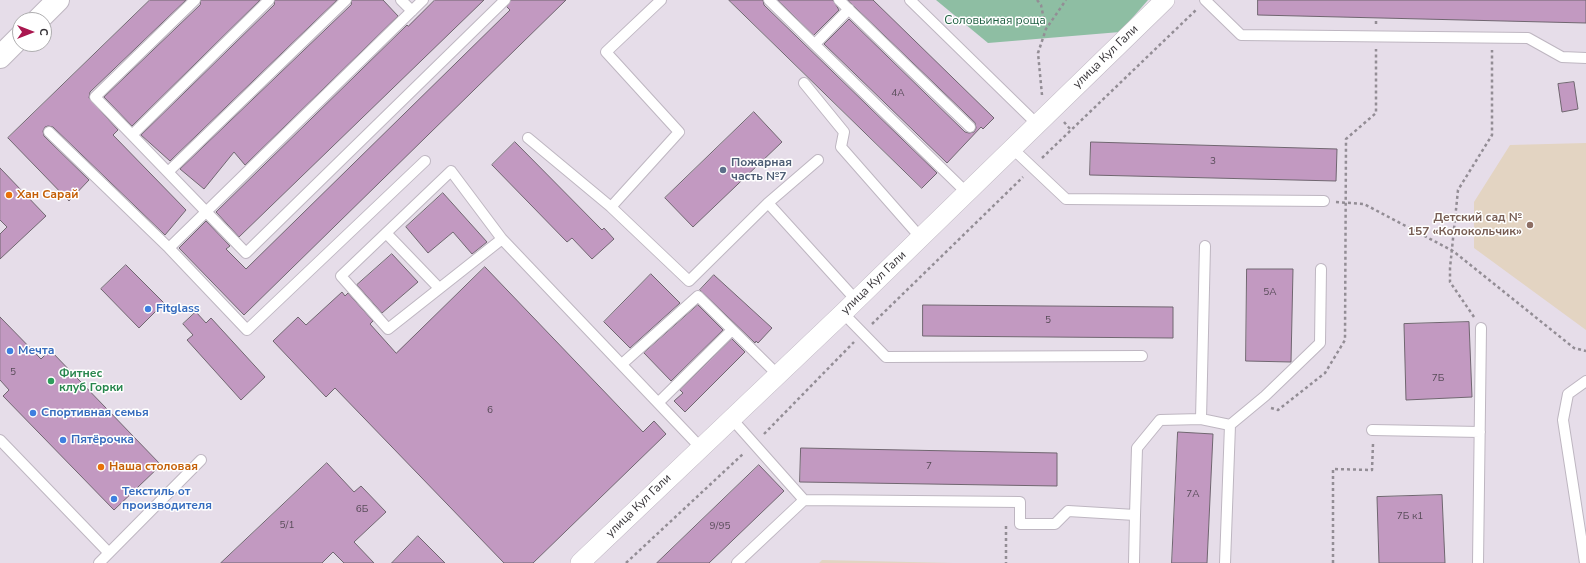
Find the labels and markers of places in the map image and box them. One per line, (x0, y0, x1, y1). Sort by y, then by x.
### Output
place label: Пожарная часть №7 (731, 156, 792, 184)
marker: Пожарная часть №7 (718, 165, 728, 175)
place label: Хан Сарай (17, 188, 78, 202)
marker: Хан Сарай (4, 190, 14, 200)
place label: Детский сад № 157 «Колокольчик» (1408, 211, 1522, 239)
marker: Детский сад № 157 «Колокольчик» (1525, 220, 1535, 230)
place label: Fitglass (156, 302, 200, 316)
marker: Fitglass (143, 304, 153, 314)
place label: Мечта (18, 344, 54, 358)
marker: Мечта (5, 346, 15, 356)
place label: Фитнес клуб Горки (59, 367, 123, 395)
marker: Фитнес клуб Горки (46, 376, 56, 386)
place label: Спортивная семья (41, 406, 149, 420)
marker: Спортивная семья (28, 408, 38, 418)
place label: Пятёрочка (71, 433, 134, 447)
marker: Пятёрочка (58, 435, 68, 445)
place label: Наша столовая (109, 460, 198, 474)
marker: Наша столовая (96, 462, 106, 472)
place label: Текстиль от производителя (122, 485, 212, 513)
marker: Текстиль от производителя (109, 494, 119, 504)

